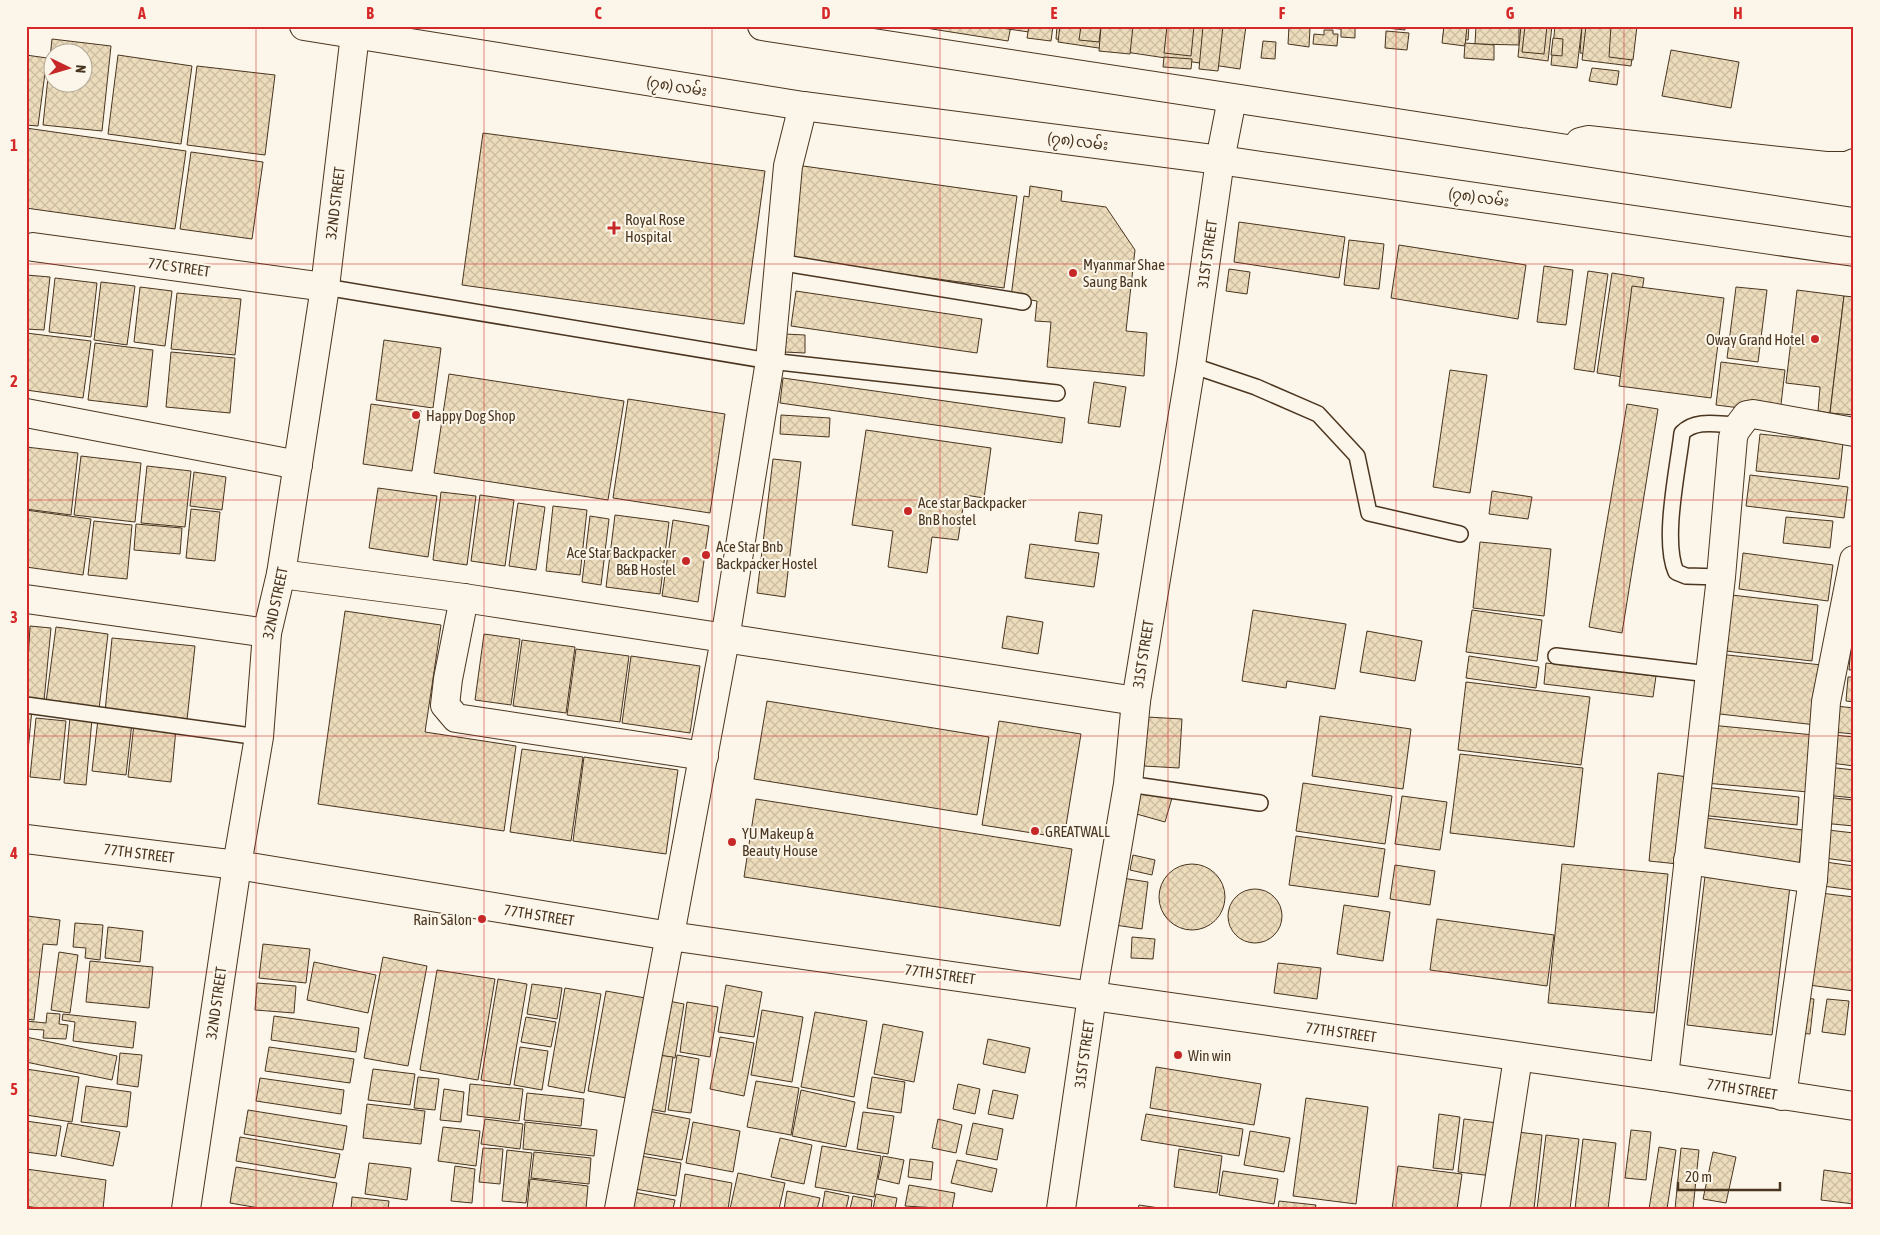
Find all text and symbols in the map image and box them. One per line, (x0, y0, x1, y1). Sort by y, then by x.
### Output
text: A (137, 4, 146, 22)
text: B (366, 4, 374, 22)
text: C (594, 4, 602, 22)
text: D (822, 4, 831, 22)
text: E (1051, 4, 1058, 22)
text: F (1279, 4, 1286, 22)
text: G (1506, 4, 1515, 22)
text: H (1733, 4, 1743, 22)
north arrow (42, 42, 92, 92)
text: N (73, 64, 89, 74)
street label: (၇၈) လမ်း (645, 72, 709, 103)
street label: (၇၈) လမ်း (1046, 128, 1109, 157)
text: 1 (10, 136, 18, 154)
street label: 32ND STREET (322, 165, 348, 240)
street label: (၇၈) လမ်း (1447, 183, 1511, 214)
place label: Royal Rose Hospital (625, 211, 685, 245)
street label: 31ST STREET (1194, 218, 1220, 289)
marker: Royal Rose Hospital (607, 221, 621, 235)
street label: 77C STREET (147, 254, 212, 280)
place label: Myanmar Shae Saung Bank (1083, 256, 1165, 290)
marker: Myanmar Shae Saung Bank (1067, 267, 1079, 279)
place label: Oway Grand Hotel (1706, 331, 1805, 348)
marker: Oway Grand Hotel (1809, 333, 1821, 345)
text: 2 (10, 372, 18, 390)
place label: Happy Dog Shop (426, 407, 516, 424)
marker: Happy Dog Shop (410, 409, 422, 421)
place label: Ace star Backpacker BnB hostel (918, 494, 1027, 528)
marker: Ace star Backpacker BnB hostel (902, 505, 914, 517)
place label: Ace Star Bnb Backpacker Hostel (716, 538, 818, 572)
place label: Ace Star Backpacker B&B Hostel (567, 544, 677, 578)
marker: Ace Star Bnb Backpacker Hostel (700, 549, 712, 561)
marker: Ace Star Backpacker B&B Hostel (680, 555, 692, 567)
street label: 32ND STREET (259, 565, 291, 641)
text: 3 (10, 608, 18, 626)
street label: 31ST STREET (1129, 618, 1157, 689)
place label: GREATWALL (1045, 823, 1110, 840)
place label: YU Makeup & Beauty House (742, 825, 818, 859)
marker: GREATWALL (1029, 825, 1041, 837)
marker: YU Makeup & Beauty House (726, 836, 738, 848)
street label: 77TH STREET (103, 840, 176, 866)
text: 4 (9, 844, 18, 862)
street label: 77TH STREET (502, 901, 576, 929)
place label: Rain Salon (413, 911, 472, 928)
marker: Rain Salon (476, 913, 488, 925)
street label: 77TH STREET (904, 961, 977, 987)
street label: 32ND STREET (202, 965, 230, 1040)
street label: 31ST STREET (1071, 1018, 1097, 1089)
street label: 77TH STREET (1305, 1019, 1378, 1045)
place label: Win win (1188, 1047, 1231, 1064)
marker: Win win (1172, 1049, 1184, 1061)
street label: 77TH STREET (1705, 1075, 1779, 1103)
text: 5 (10, 1080, 18, 1098)
scale bar (1678, 1160, 1780, 1192)
text: 20 m (1685, 1168, 1712, 1185)

